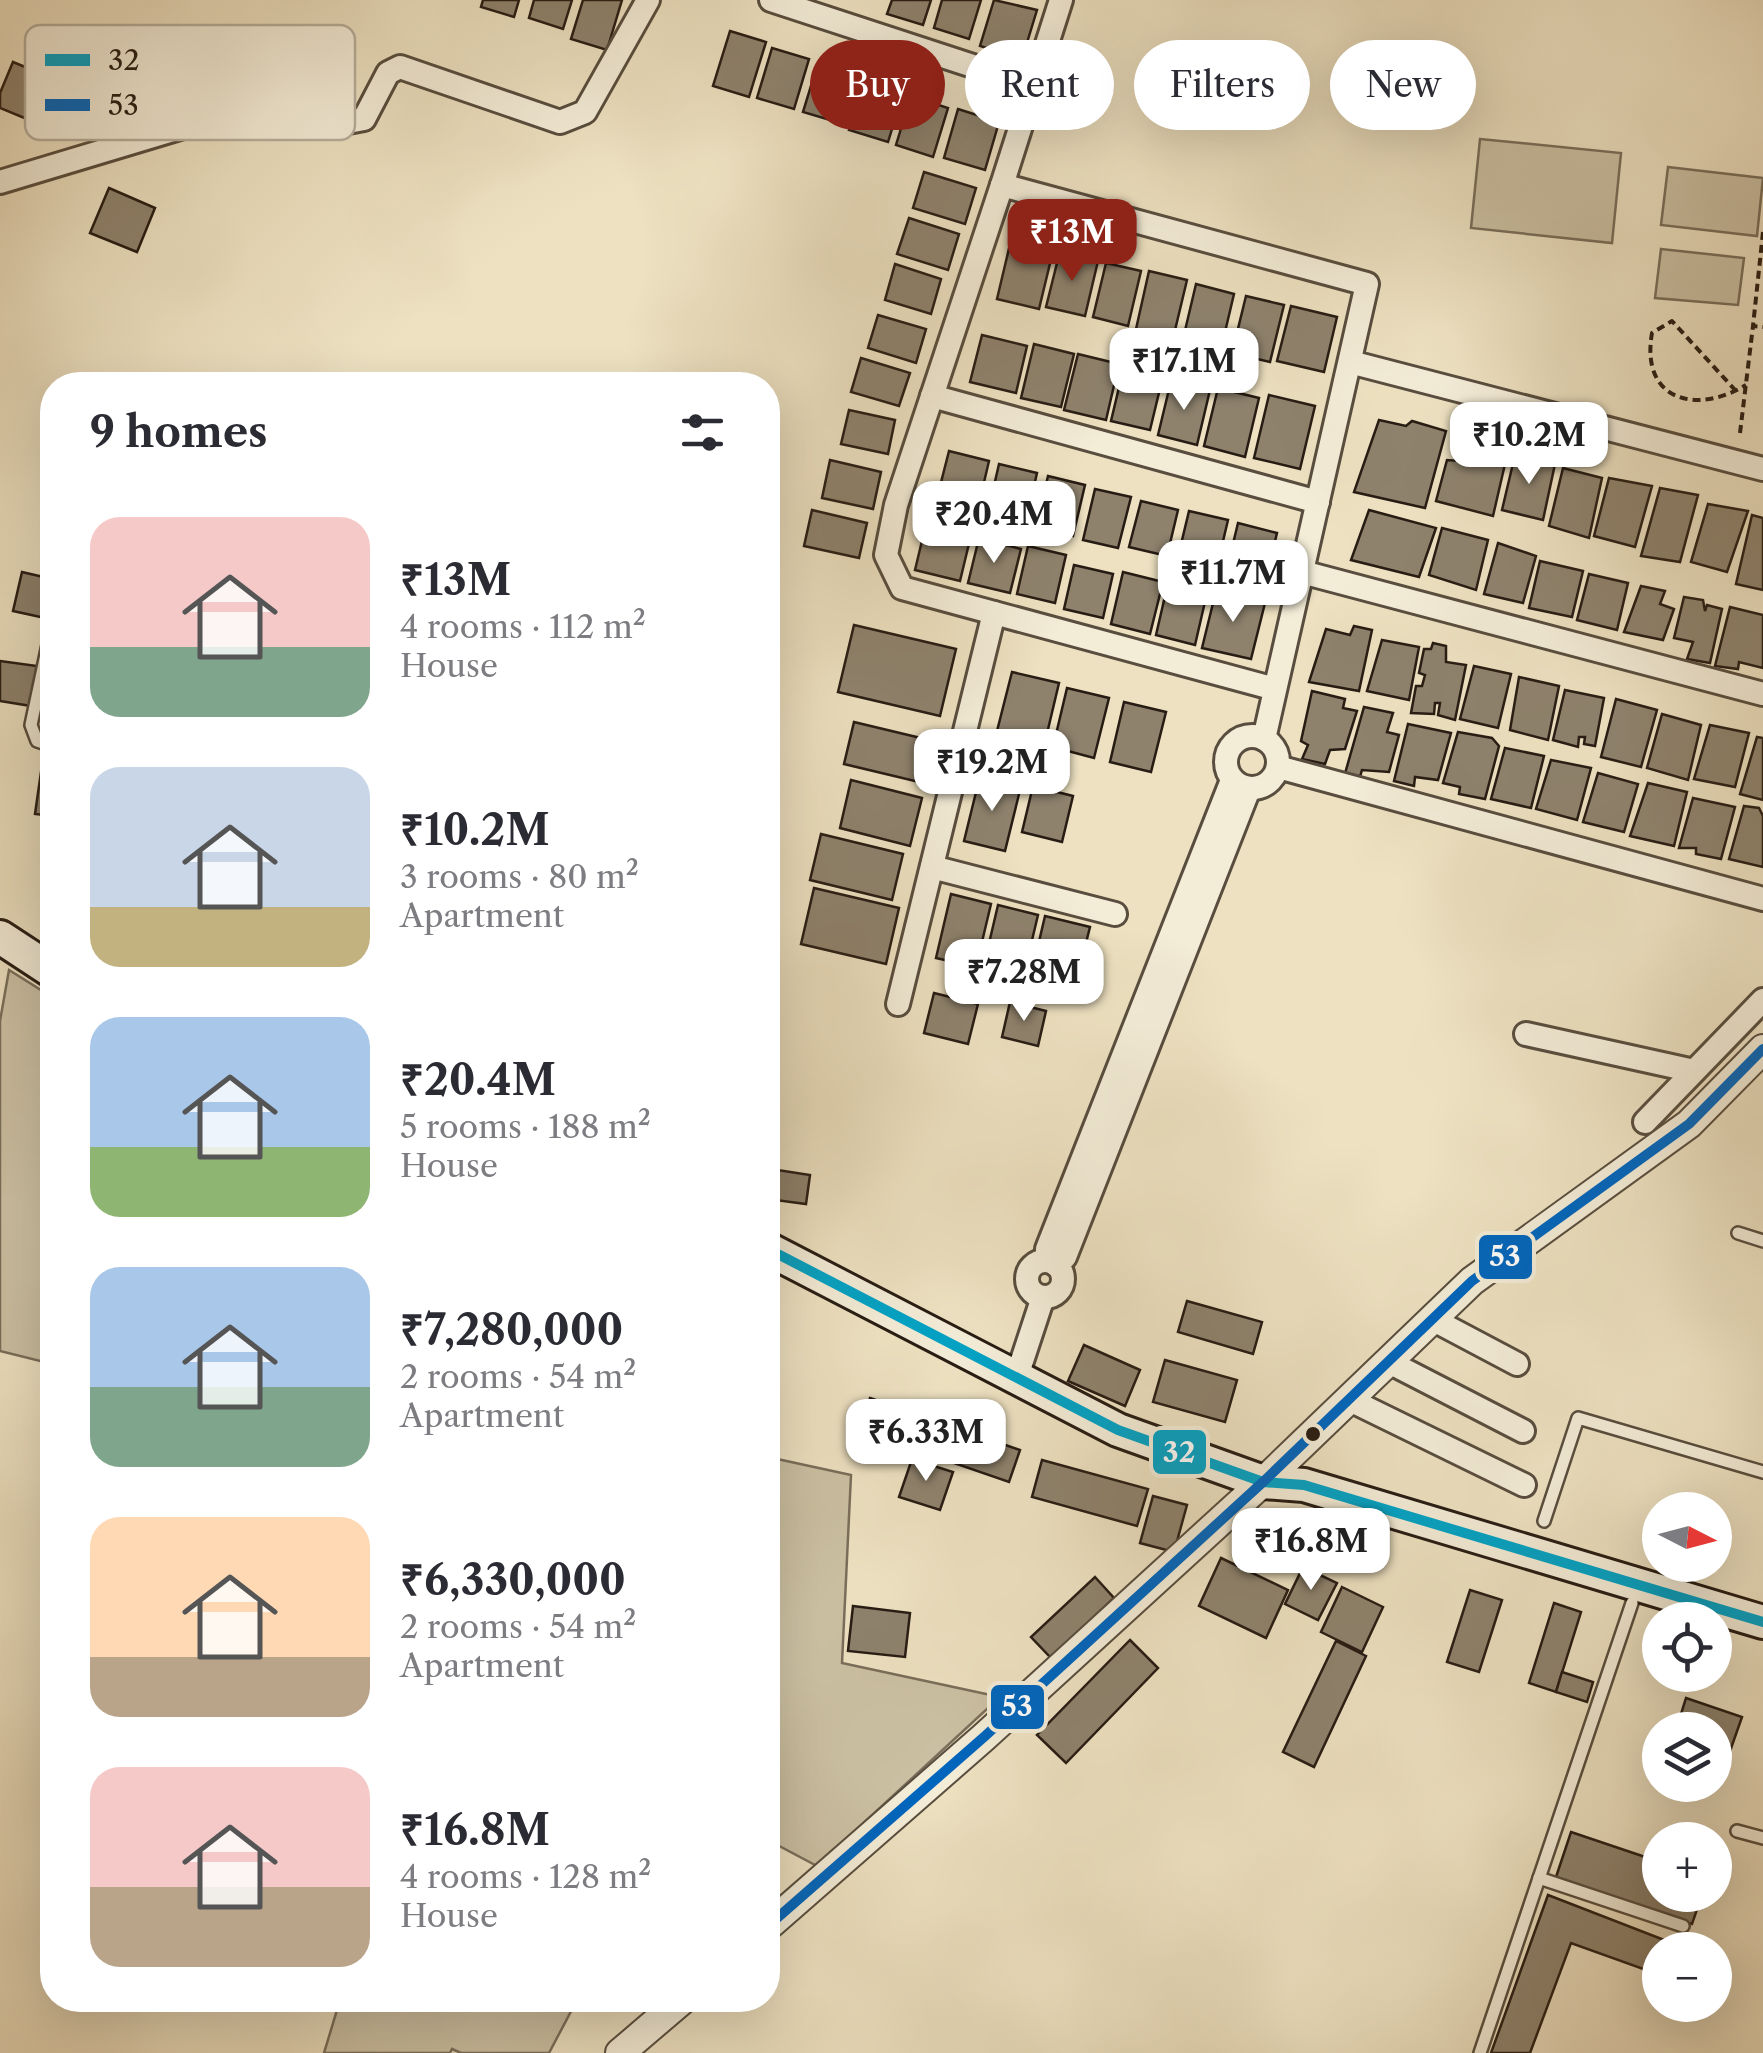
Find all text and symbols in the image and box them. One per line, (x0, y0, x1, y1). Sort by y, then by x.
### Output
legend (25, 25, 355, 140)
chip: Buy (810, 40, 945, 130)
chip: Rent (965, 40, 1114, 130)
chip: Filters (1134, 40, 1310, 130)
chip: New (1330, 40, 1476, 130)
text: 32 (108, 43, 140, 77)
text: 53 (108, 88, 139, 122)
pin: ₹13M (1013, 199, 1131, 284)
text: ₹13M (1030, 212, 1114, 251)
pin: ₹17.1M (1103, 328, 1265, 413)
text: ₹17.1M (1132, 341, 1236, 380)
pin: ₹10.2M (1448, 402, 1610, 487)
icon: filters (675, 405, 730, 460)
text: 9 homes (90, 406, 268, 458)
text: ₹10.2M (1472, 415, 1586, 454)
pin: ₹20.4M (913, 481, 1075, 566)
text: ₹20.4M (935, 494, 1054, 533)
pin: ₹11.7M (1152, 540, 1314, 625)
text: ₹11.7M (1180, 553, 1286, 592)
text: ₹13M (400, 554, 511, 606)
icon: home (170, 557, 290, 677)
text: 4 rooms · 112 m² (400, 607, 646, 646)
text: House (400, 646, 498, 685)
pin: ₹19.2M (911, 729, 1073, 814)
text: ₹19.2M (936, 742, 1048, 781)
text: ₹10.2M (400, 804, 550, 856)
icon: home (170, 807, 290, 927)
text: 3 rooms · 80 m² (400, 857, 639, 896)
text: Apartment (400, 896, 564, 935)
pin: ₹7.28M (943, 939, 1105, 1024)
text: ₹7.28M (967, 952, 1081, 991)
text: ₹20.4M (400, 1054, 556, 1106)
icon: home (170, 1057, 290, 1177)
text: 5 rooms · 188 m² (400, 1107, 651, 1146)
text: House (400, 1146, 498, 1185)
line badge: 53 (1477, 1233, 1534, 1281)
text: 53 (1489, 1239, 1521, 1273)
text: ₹7,280,000 (400, 1304, 623, 1356)
icon: home (170, 1307, 290, 1427)
text: 2 rooms · 54 m² (400, 1357, 636, 1396)
text: Apartment (400, 1396, 564, 1435)
pin: ₹6.33M (845, 1399, 1007, 1484)
text: ₹6.33M (868, 1412, 984, 1451)
unlabelled marker (1303, 1424, 1323, 1444)
line badge: 32 (1151, 1428, 1208, 1476)
text: 32 (1163, 1435, 1195, 1469)
north arrow (1642, 1492, 1732, 1582)
map controls (1642, 1492, 1732, 2022)
pin: ₹16.8M (1230, 1508, 1392, 1593)
text: ₹16.8M (1254, 1521, 1368, 1560)
text: ₹6,330,000 (400, 1554, 626, 1606)
icon: home (170, 1557, 290, 1677)
button: locate (1642, 1602, 1732, 1692)
text: 2 rooms · 54 m² (400, 1607, 636, 1646)
text: Apartment (400, 1646, 564, 1685)
line badge: 53 (989, 1683, 1046, 1731)
text: 53 (1001, 1689, 1033, 1723)
button: layers (1642, 1712, 1732, 1802)
text: ₹16.8M (400, 1804, 550, 1856)
icon: home (170, 1807, 290, 1927)
button: + (1642, 1822, 1732, 1912)
text: 4 rooms · 128 m² (400, 1857, 651, 1896)
text: House (400, 1896, 498, 1935)
button: − (1642, 1932, 1732, 2022)

